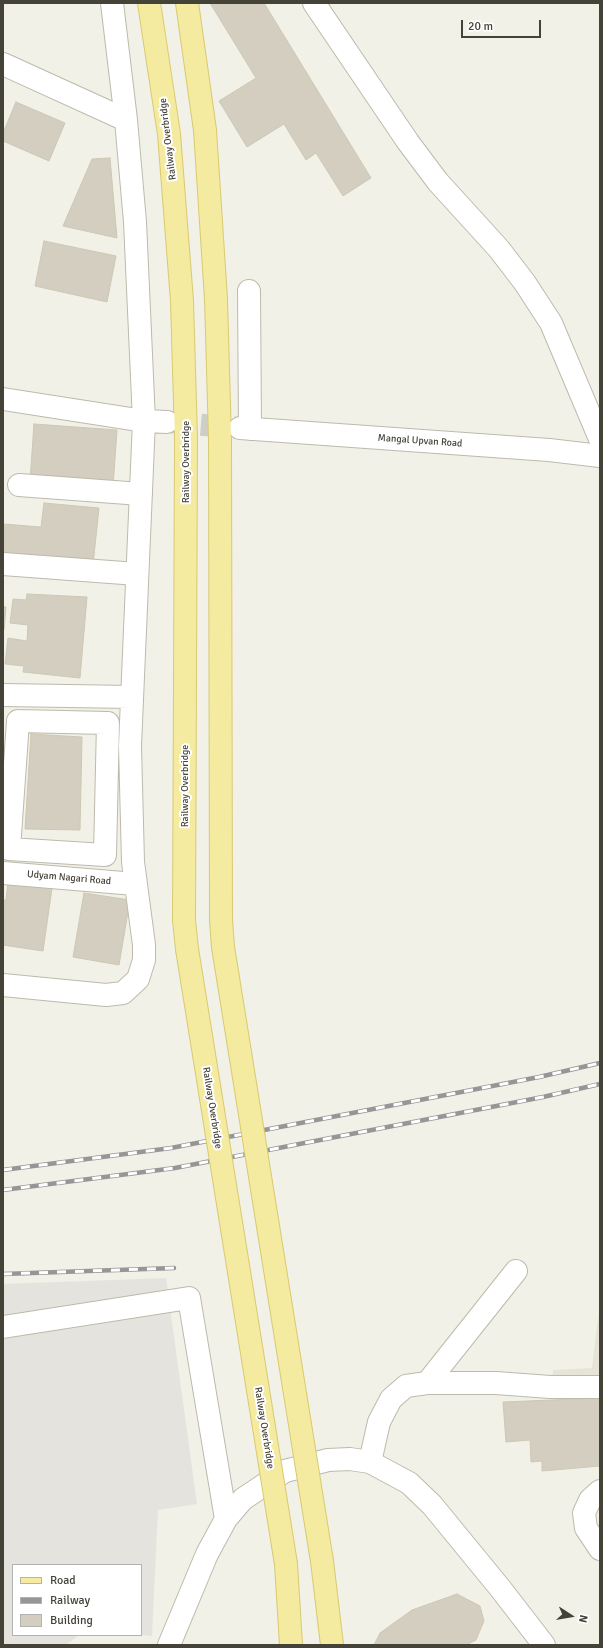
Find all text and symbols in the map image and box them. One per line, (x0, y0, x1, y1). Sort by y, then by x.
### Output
scale bar (463, 12, 543, 38)
text: 20 m (468, 19, 493, 34)
street label: Railway Overbridge (157, 97, 179, 181)
street label: Railway Overbridge (180, 421, 192, 503)
street label: Mangal Upvan Road (377, 432, 463, 450)
street label: Railway Overbridge (179, 745, 191, 827)
street label: Udyam Nagari Road (27, 868, 111, 888)
street label: Railway Overbridge (200, 1066, 224, 1150)
street label: Railway Overbridge (252, 1386, 276, 1470)
legend (12, 1564, 142, 1636)
text: Road (50, 1573, 76, 1588)
text: Railway (50, 1593, 90, 1608)
north arrow (551, 1596, 591, 1636)
text: Building (50, 1613, 93, 1628)
text: N (576, 1614, 590, 1624)

